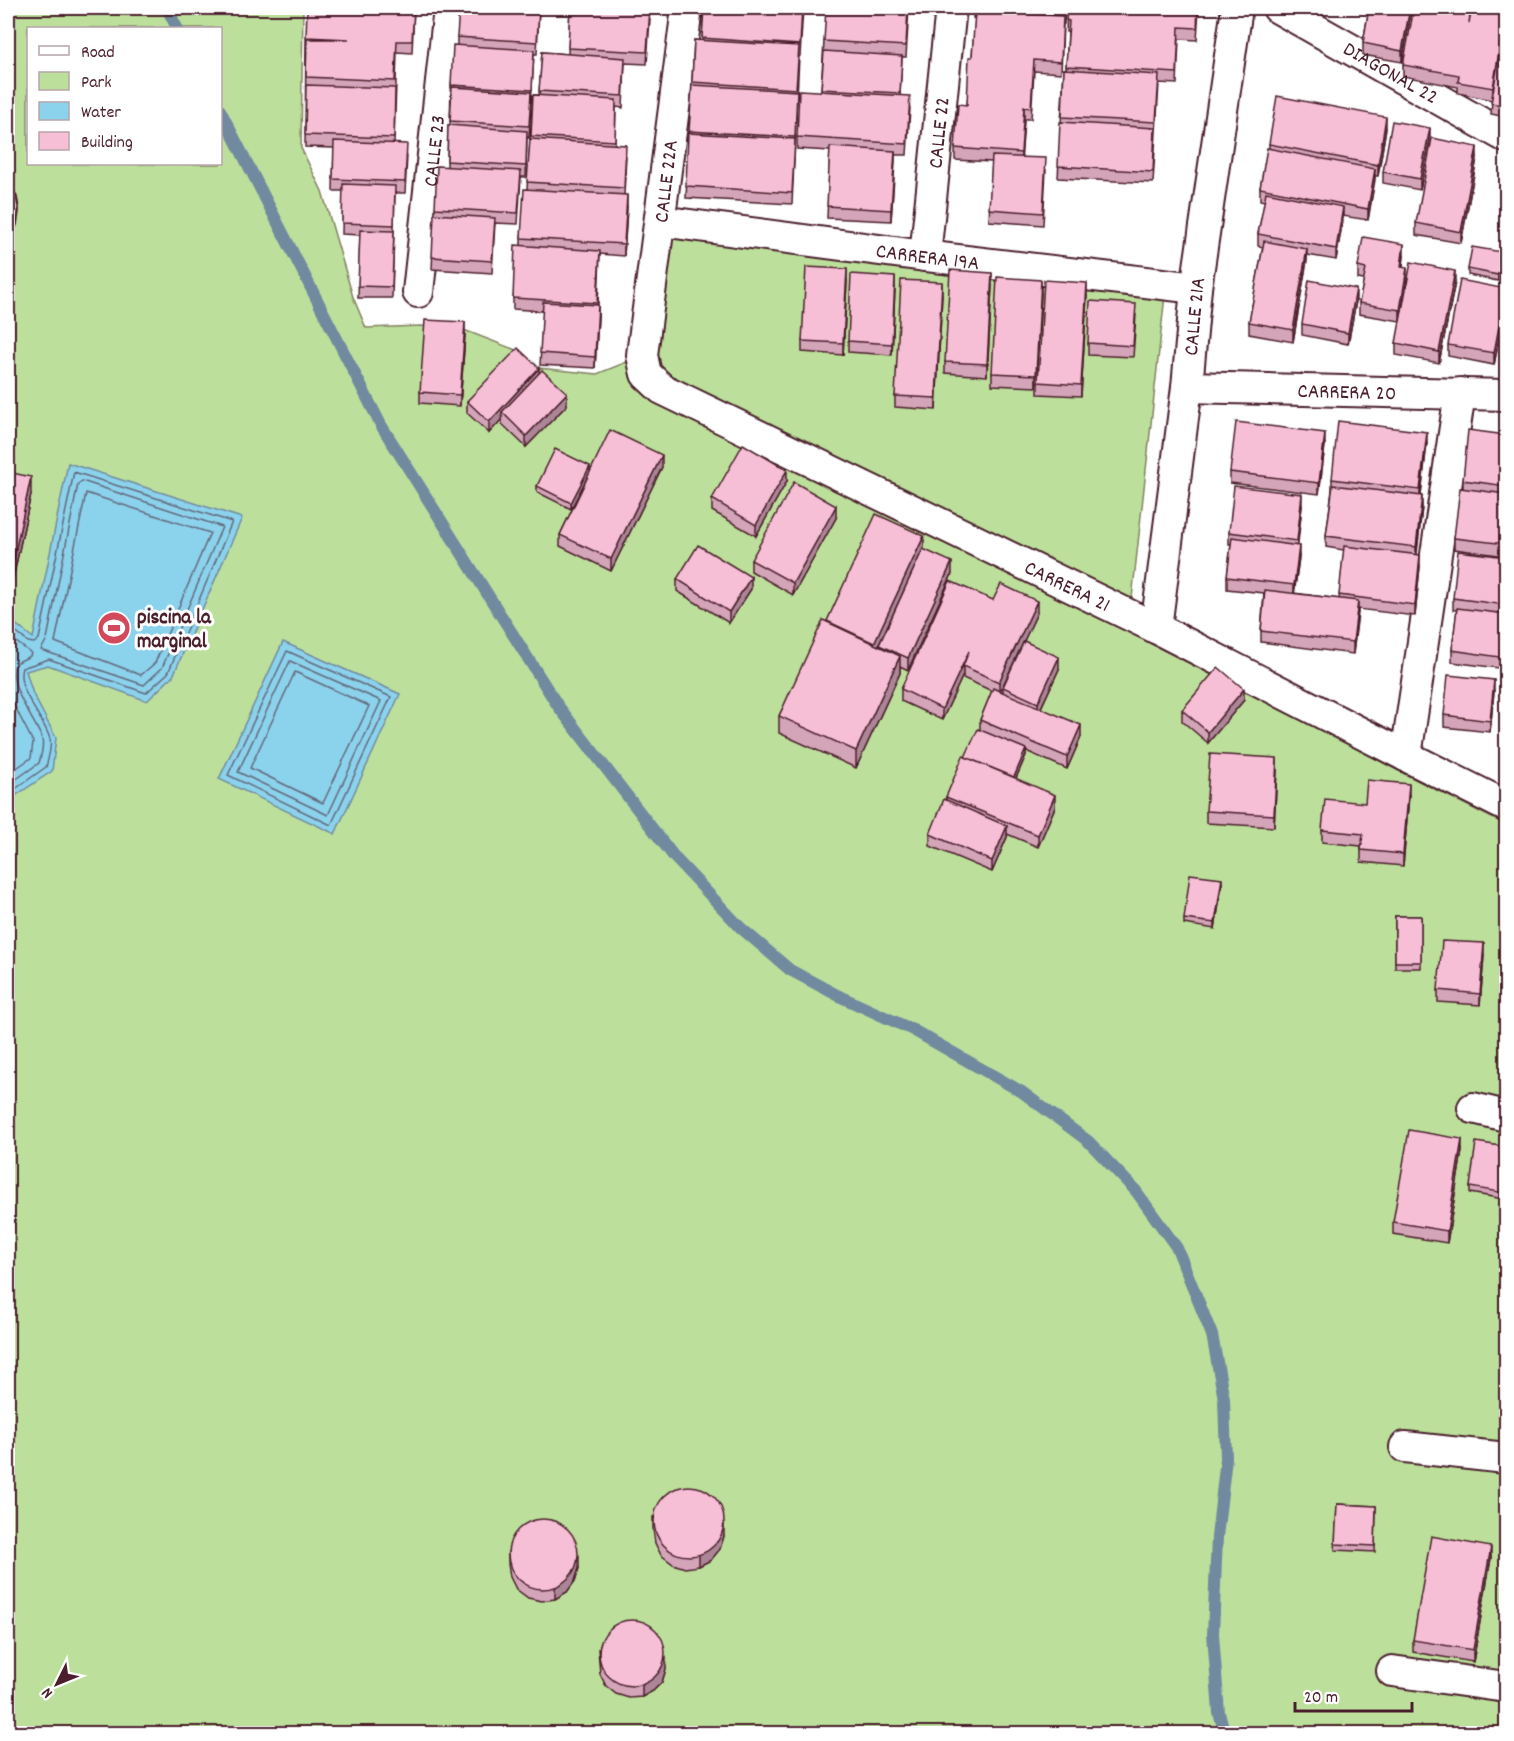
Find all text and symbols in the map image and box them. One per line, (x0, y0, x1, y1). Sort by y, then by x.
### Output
legend (27, 27, 222, 165)
street label: DIAGONAL 22 (1337, 36, 1443, 114)
text: Road (81, 41, 115, 66)
text: Park (81, 71, 112, 96)
street label: CALLE 22 (922, 96, 960, 170)
text: Water (81, 101, 121, 126)
street label: CALLE 23 (418, 114, 455, 189)
text: Building (81, 131, 133, 156)
street label: CALLE 22A (648, 138, 688, 224)
street label: CARRERA 19A (874, 238, 981, 280)
street label: CALLE 21A (1178, 275, 1215, 357)
street label: CARRERA 20 (1297, 378, 1397, 410)
street label: CARRERA 21 (1018, 554, 1114, 622)
place label: piscina la marginal (137, 604, 212, 658)
sports icon: piscina la marginal (96, 610, 132, 646)
north arrow (27, 1654, 87, 1714)
scale bar (1295, 1675, 1412, 1713)
text: N (37, 1682, 59, 1703)
text: 20 m (1304, 1686, 1338, 1711)

